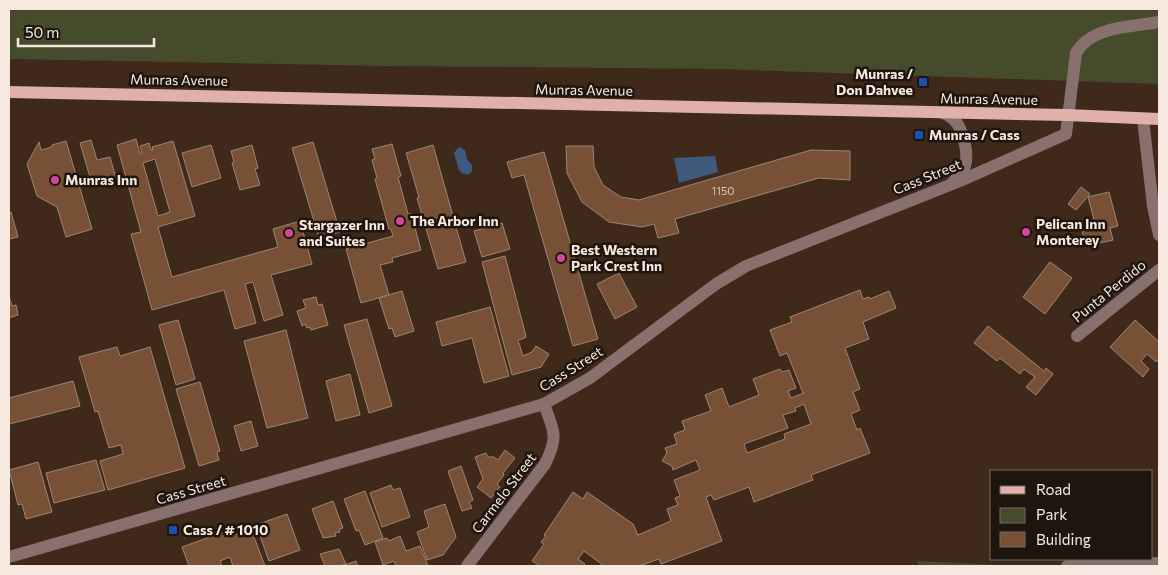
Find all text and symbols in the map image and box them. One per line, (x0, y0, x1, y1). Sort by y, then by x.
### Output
scale bar (18, 15, 154, 47)
text: 50 m (25, 23, 59, 41)
place label: Munras / Don Dahvee (836, 65, 914, 98)
street label: Munras Avenue (130, 70, 228, 89)
marker: Munras / Don Dahvee (917, 76, 929, 88)
street label: Munras Avenue (535, 80, 633, 99)
street label: Munras Avenue (940, 89, 1038, 108)
place label: Munras / Cass (929, 126, 1020, 143)
marker: Munras / Cass (913, 129, 925, 141)
street label: Cass Street (890, 155, 964, 198)
place label: Munras Inn (65, 171, 137, 188)
marker: Munras Inn (49, 174, 61, 186)
house number: 1150 (712, 184, 734, 197)
place label: The Arbor Inn (410, 212, 499, 229)
marker: The Arbor Inn (394, 215, 406, 227)
place label: Pelican Inn Monterey (1036, 215, 1106, 248)
place label: Stargazer Inn and Suites (299, 216, 385, 249)
marker: Pelican Inn Monterey (1020, 226, 1032, 238)
marker: Stargazer Inn and Suites (283, 227, 295, 239)
place label: Best Western Park Crest Inn (571, 241, 662, 274)
marker: Best Western Park Crest Inn (555, 252, 567, 264)
street label: Punta Perdido (1068, 256, 1149, 325)
street label: Cass Street (536, 342, 606, 395)
street label: Carmelo Street (468, 449, 540, 536)
legend (990, 470, 1153, 560)
street label: Cass Street (154, 471, 228, 508)
text: Road (1036, 480, 1071, 498)
text: Park (1036, 505, 1067, 523)
place label: Cass / # 1010 (183, 521, 268, 538)
marker: Cass / # 1010 (167, 524, 179, 536)
text: Building (1036, 530, 1091, 548)

